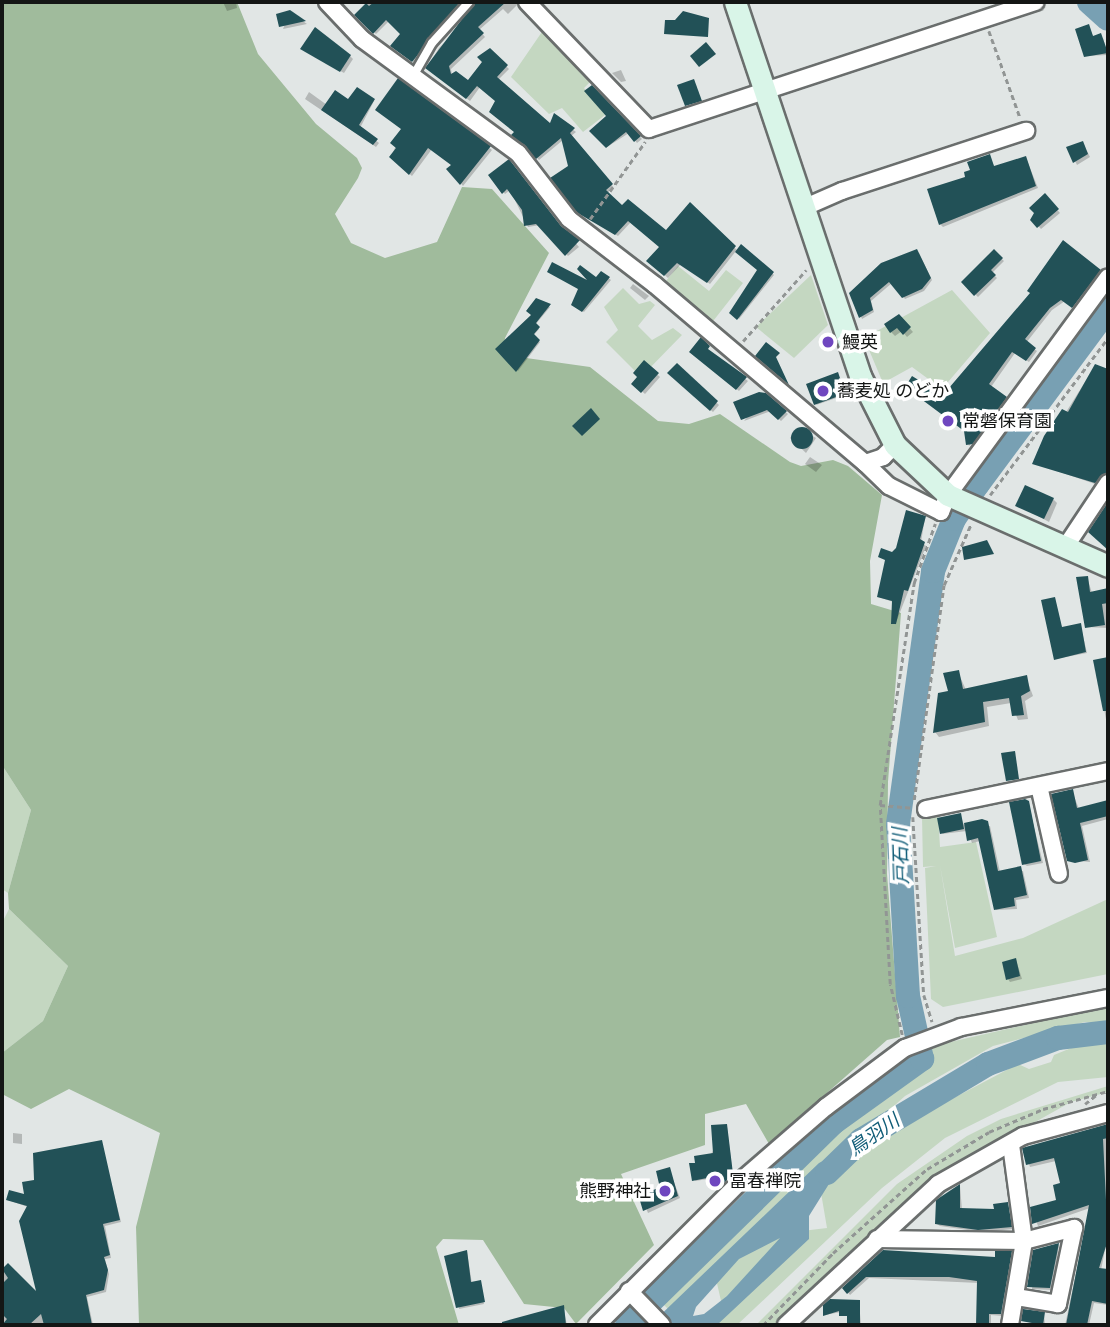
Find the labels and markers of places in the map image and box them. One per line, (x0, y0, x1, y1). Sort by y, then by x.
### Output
place label: 鰻英 (842, 331, 878, 353)
marker: 鰻英 (820, 334, 836, 350)
place label: 蕎麦処 のどか (837, 380, 949, 402)
marker: 蕎麦処 のどか (815, 383, 831, 399)
place label: 常磐保育園 (962, 410, 1052, 432)
marker: 常磐保育園 (940, 413, 956, 429)
place label: 冨春禅院 (729, 1170, 801, 1192)
marker: 冨春禅院 (707, 1173, 723, 1189)
place label: 熊野神社 (579, 1180, 651, 1202)
marker: 熊野神社 (657, 1183, 673, 1199)

